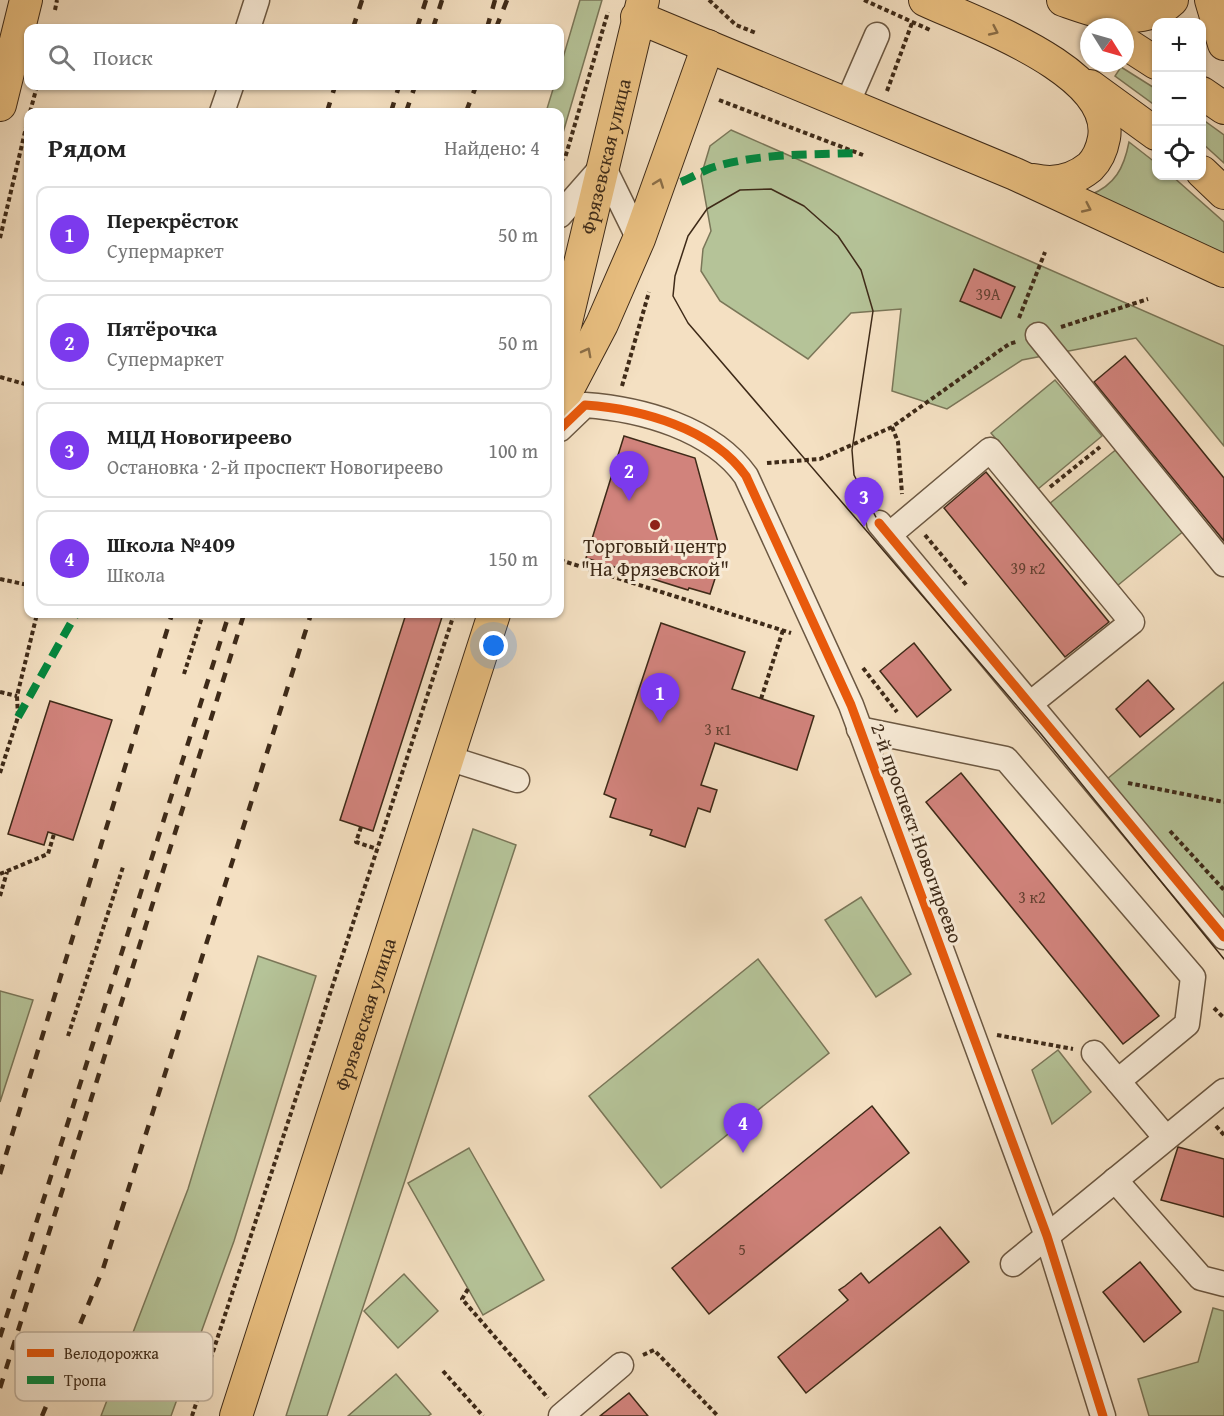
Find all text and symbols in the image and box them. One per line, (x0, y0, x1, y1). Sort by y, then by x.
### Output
north arrow (1080, 18, 1134, 72)
map controls (1152, 18, 1206, 180)
button: + (1152, 18, 1206, 72)
search box (24, 24, 564, 90)
one-way arrow (987, 24, 998, 36)
icon: search (45, 41, 78, 74)
text: Поиск (93, 41, 153, 73)
button: − (1152, 72, 1206, 126)
street label: Фрязевская улица (572, 75, 638, 237)
button: locate (1152, 126, 1206, 180)
text: Рядом (48, 128, 126, 167)
text: Найдено: 4 (444, 133, 540, 162)
one-way arrow (651, 179, 664, 189)
one-way arrow (1081, 200, 1092, 212)
text: Перекрёсток (107, 204, 238, 236)
text: 1 (64, 220, 75, 249)
text: 50 m (498, 220, 538, 249)
text: Супермаркет (107, 236, 224, 265)
house number: 39А (975, 282, 1001, 306)
text: Пятёрочка (107, 312, 217, 344)
text: 2 (64, 328, 75, 357)
text: 50 m (498, 328, 538, 357)
text: Супермаркет (107, 344, 224, 373)
one-way arrow (579, 348, 591, 359)
text: МЦД Новогиреево (107, 420, 292, 452)
text: 3 (64, 436, 75, 465)
text: 100 m (488, 436, 538, 465)
text: Остановка · 2-й проспект Новогиреево (107, 452, 443, 481)
pin: 2 (610, 452, 648, 501)
pin: 3 (844, 478, 884, 527)
marker: Торговый центр "На Фрязевской" (648, 518, 662, 532)
text: Школа №409 (107, 528, 235, 560)
place label: Торговый центр "На Фрязевской" (581, 531, 729, 583)
text: 4 (64, 544, 75, 573)
text: 150 m (488, 544, 538, 573)
house number: 39 к2 (1010, 556, 1046, 580)
text: Школа (107, 560, 165, 589)
your location (479, 631, 508, 660)
pin: 1 (640, 674, 680, 723)
house number: 3 к1 (704, 717, 732, 741)
street label: 2-й проспект Новогиреево (864, 719, 971, 947)
house number: 3 к2 (1018, 885, 1046, 909)
street label: Фрязевская улица (327, 933, 403, 1094)
pin: 4 (724, 1104, 762, 1153)
house number: 5 (738, 1237, 746, 1261)
legend (15, 1332, 213, 1401)
text: Велодорожка (64, 1341, 159, 1365)
text: Тропа (64, 1368, 107, 1392)

